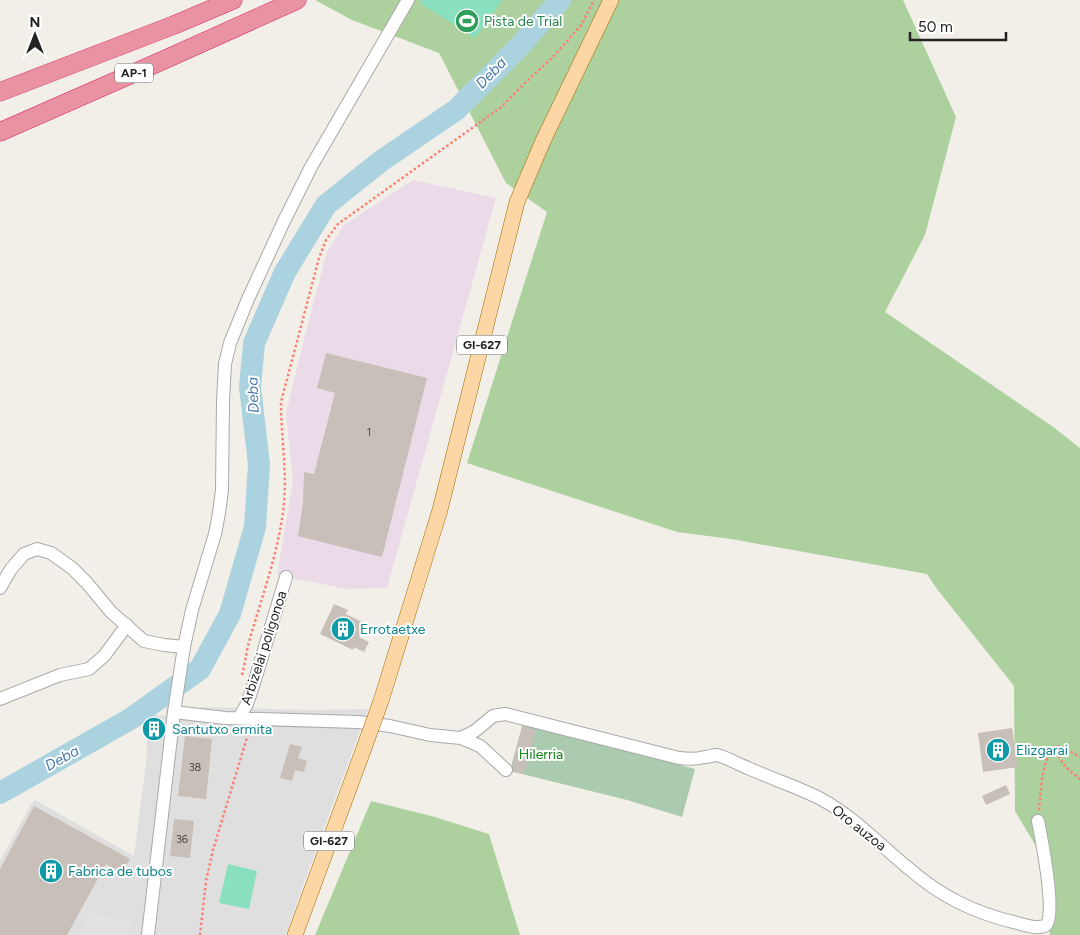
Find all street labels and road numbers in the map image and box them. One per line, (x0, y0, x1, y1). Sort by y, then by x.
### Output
road number: AP-1 (115, 64, 153, 82)
road number: GI-627 (457, 336, 507, 354)
street label: Arbizelai poligonoa (237, 589, 291, 707)
street label: Oro auzoa (828, 802, 890, 854)
road number: GI-627 (304, 831, 354, 850)

